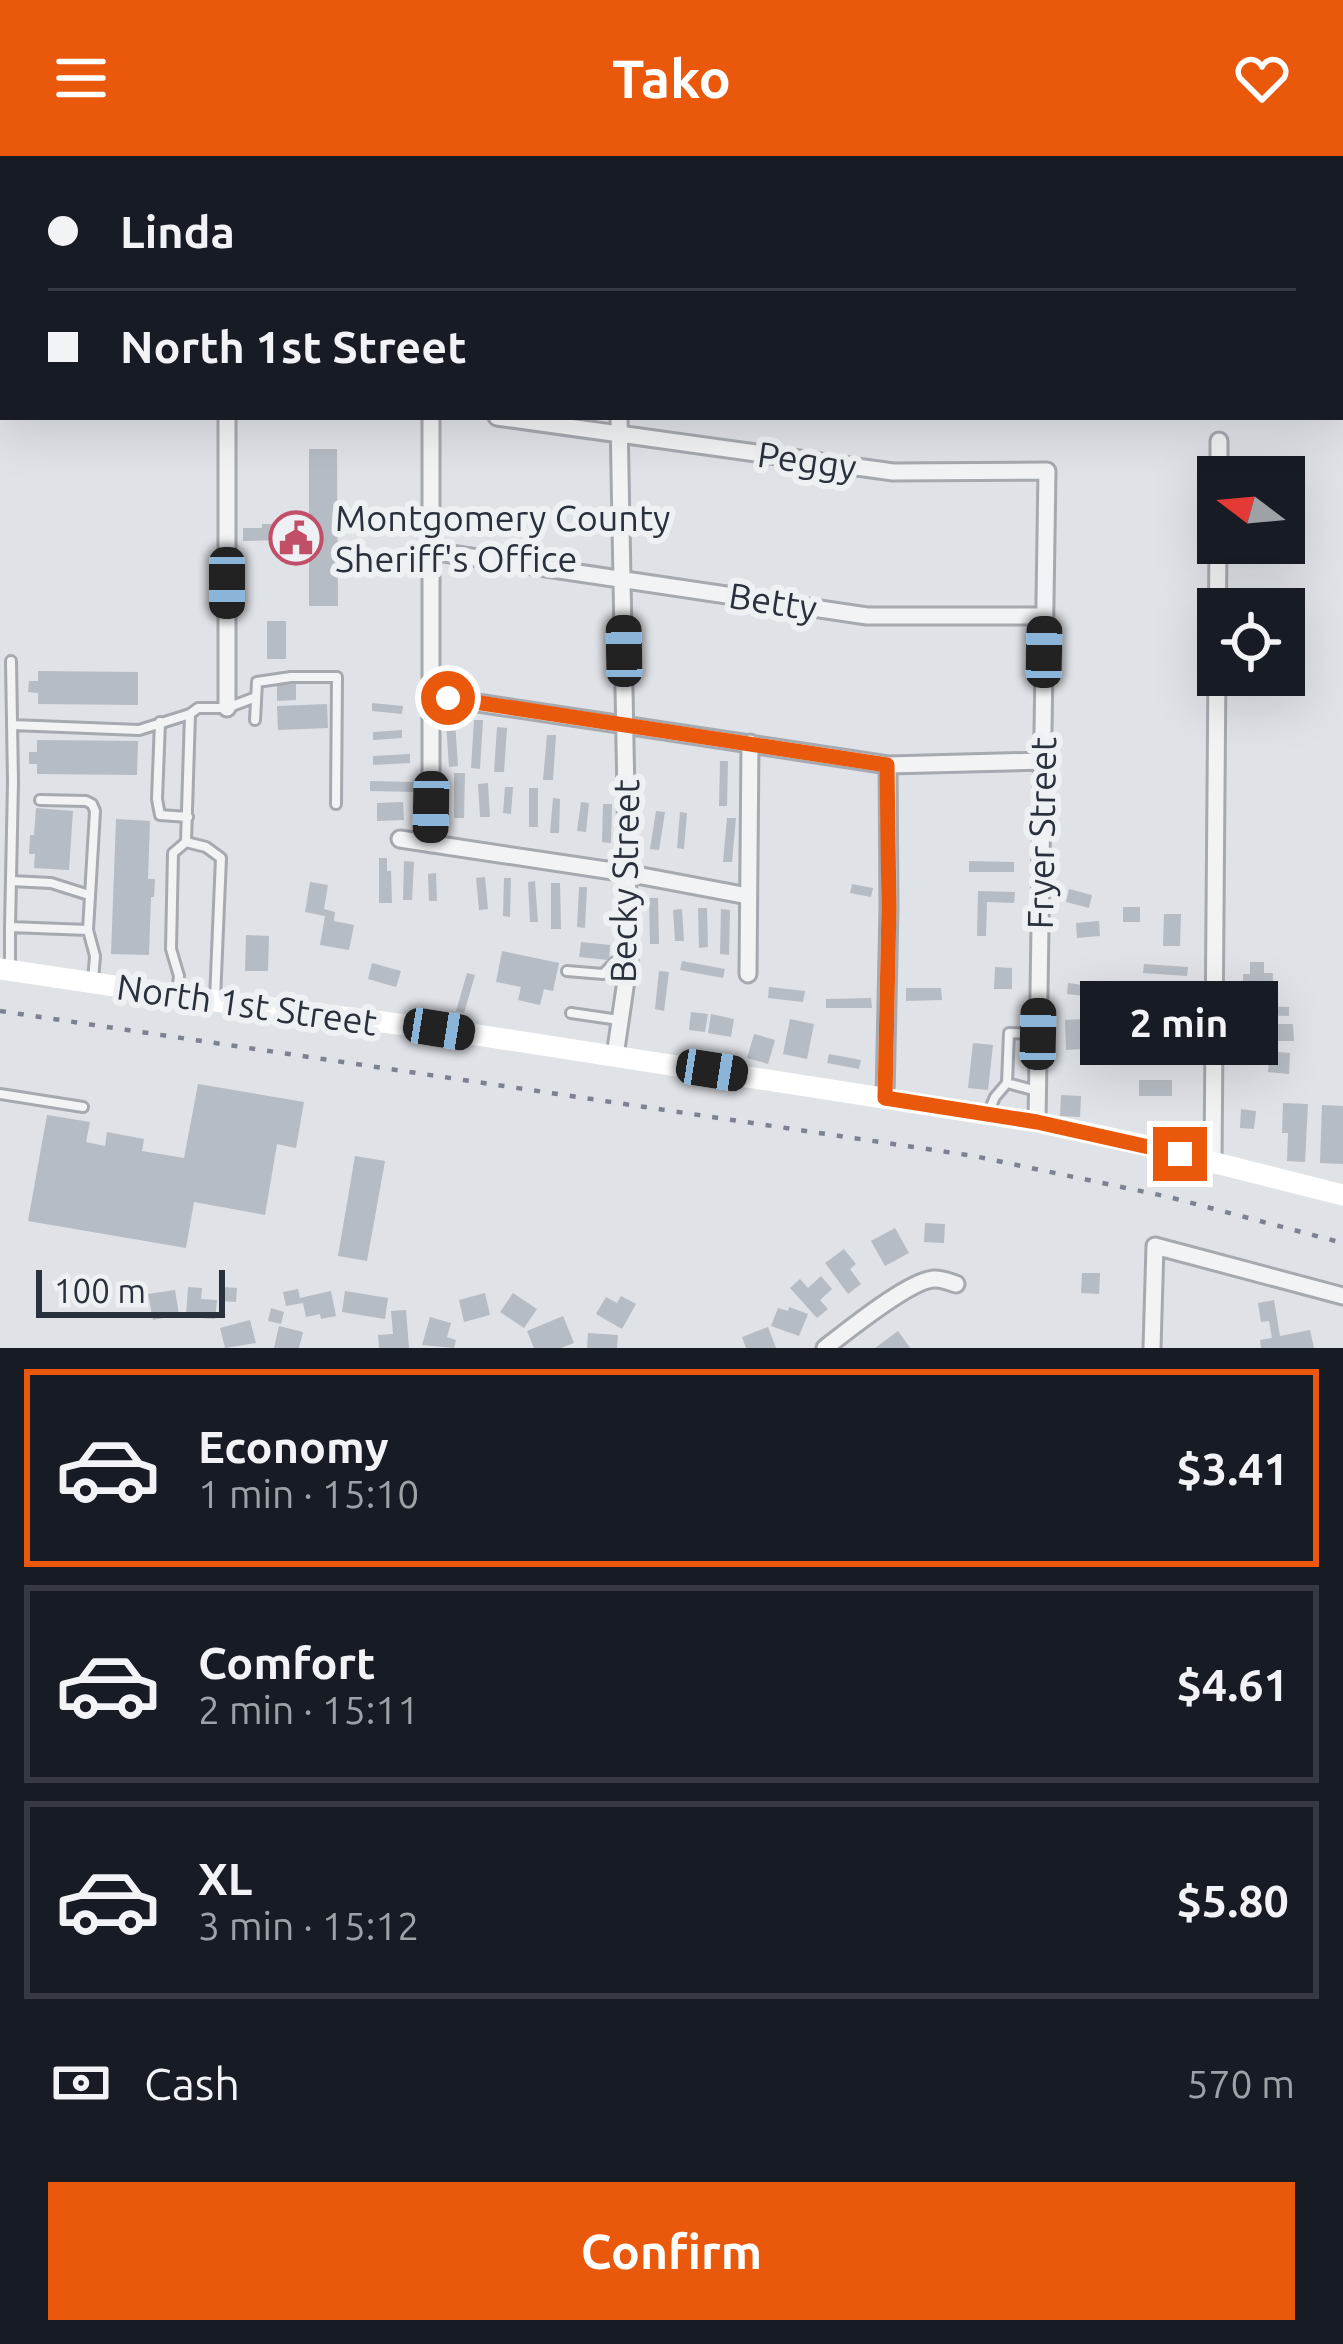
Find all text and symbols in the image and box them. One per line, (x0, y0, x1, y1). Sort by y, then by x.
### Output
icon: menu (48, 45, 114, 111)
icon: heart (1229, 45, 1295, 111)
text: Tako (612, 48, 731, 108)
text: Linda (120, 206, 235, 257)
text: North 1st Street (120, 321, 467, 372)
street label: Peggy (755, 433, 859, 487)
north arrow (1197, 456, 1305, 564)
map controls (1197, 456, 1305, 696)
place label: Montgomery County Sheriff's Office (335, 497, 670, 579)
public building icon: Montgomery County Sheriff's Office (268, 510, 324, 566)
car (209, 547, 245, 619)
street label: Betty (726, 574, 820, 628)
button: locate (1197, 588, 1305, 696)
car (605, 615, 643, 687)
car (1025, 616, 1063, 688)
route start (421, 671, 475, 725)
street label: Fryer Street (1019, 737, 1063, 929)
car (412, 771, 450, 843)
street label: Becky Street (602, 779, 646, 983)
street label: North 1st Street (114, 965, 380, 1043)
callout: 2 min (1081, 980, 1279, 1064)
car (1019, 998, 1057, 1070)
text: 2 min (1130, 1001, 1228, 1044)
car (401, 1006, 477, 1052)
car (674, 1047, 750, 1093)
route end (1153, 1127, 1207, 1181)
scale bar (36, 1264, 225, 1317)
text: 100 m (54, 1272, 146, 1309)
icon: car (54, 1414, 162, 1522)
text: Economy (198, 1421, 389, 1472)
text: $3.41 (1176, 1443, 1289, 1494)
text: 1 min · 15:10 (198, 1472, 419, 1515)
icon: car (54, 1630, 162, 1738)
text: Comfort (198, 1637, 375, 1688)
text: $4.61 (1176, 1659, 1289, 1710)
text: 2 min · 15:11 (198, 1688, 419, 1731)
icon: car (54, 1846, 162, 1954)
text: XL (198, 1853, 252, 1904)
text: $5.80 (1176, 1875, 1289, 1926)
text: 3 min · 15:12 (198, 1904, 419, 1947)
icon: cash (48, 2050, 114, 2116)
text: Cash (144, 2058, 240, 2109)
text: 570 m (1186, 2062, 1295, 2105)
button: Confirm (48, 2182, 1295, 2320)

